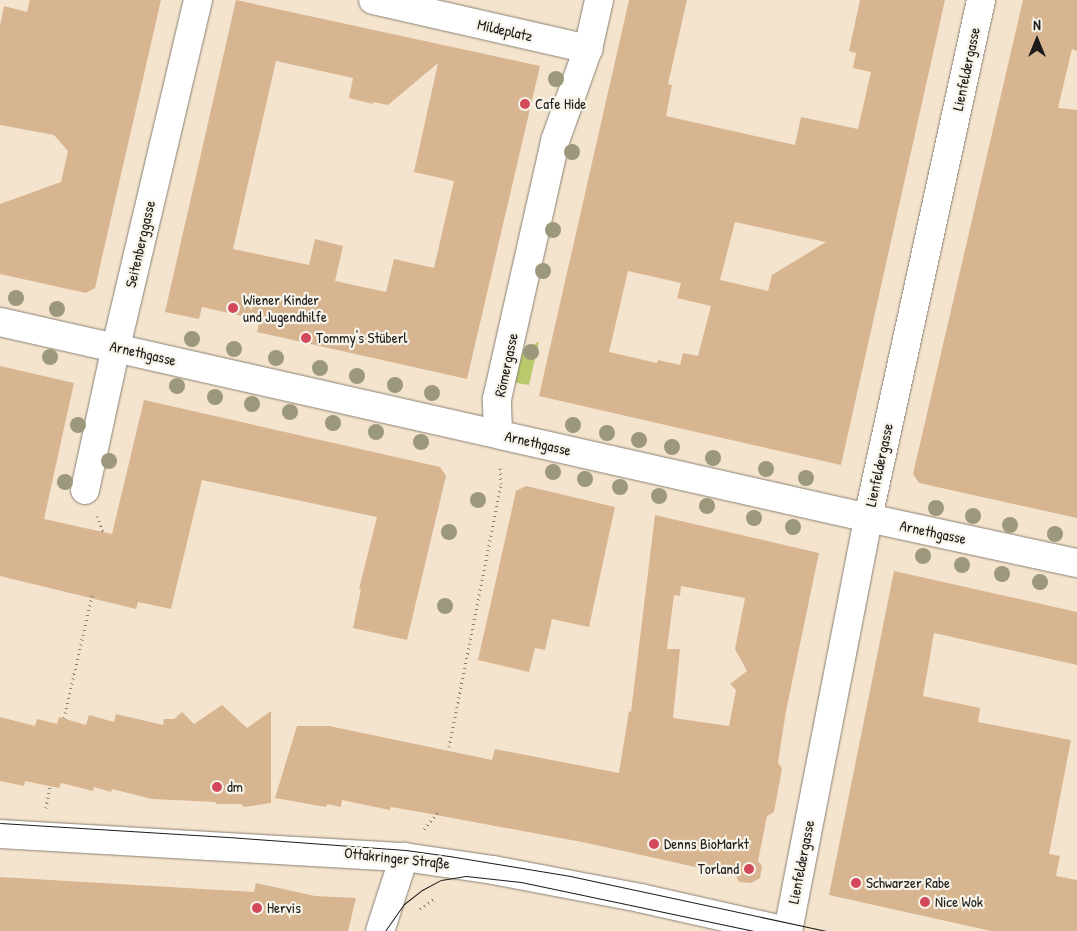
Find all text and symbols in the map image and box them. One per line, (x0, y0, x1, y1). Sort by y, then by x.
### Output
street label: Mildeplatz (476, 15, 534, 45)
north arrow (1012, 15, 1062, 65)
text: N (1033, 15, 1041, 34)
street label: Lienfeldergasse (948, 26, 984, 112)
place label: Cafe Hide (535, 95, 586, 113)
marker: Cafe Hide (519, 98, 531, 110)
street label: Seitenberggasse (121, 199, 159, 289)
place label: Wiener Kinder und Jugendhilfe (243, 290, 327, 325)
marker: Wiener Kinder und Jugendhilfe (227, 302, 239, 314)
place label: Tommy's Stüberl (316, 329, 407, 347)
street label: Römergasse (490, 331, 522, 399)
marker: Tommy's Stüberl (300, 332, 312, 344)
street label: Arnethgasse (108, 337, 178, 369)
street label: Lienfeldergasse (861, 422, 897, 508)
street label: Arnethgasse (503, 427, 573, 459)
street label: Arnethgasse (898, 516, 968, 548)
place label: dm (227, 778, 243, 796)
marker: dm (211, 781, 223, 793)
street label: Lienfeldergasse (784, 819, 818, 905)
place label: Denns BioMarkt (664, 835, 749, 853)
marker: Denns BioMarkt (648, 838, 660, 850)
street label: Ottakringer Straße (343, 844, 451, 872)
place label: Torland (698, 860, 739, 878)
marker: Torland (743, 863, 755, 875)
place label: Schwarzer Rabe (866, 874, 950, 892)
marker: Schwarzer Rabe (850, 877, 862, 889)
place label: Nice Wok (935, 893, 983, 911)
marker: Nice Wok (919, 896, 931, 908)
place label: Hervis (267, 899, 301, 917)
marker: Hervis (251, 902, 263, 914)

